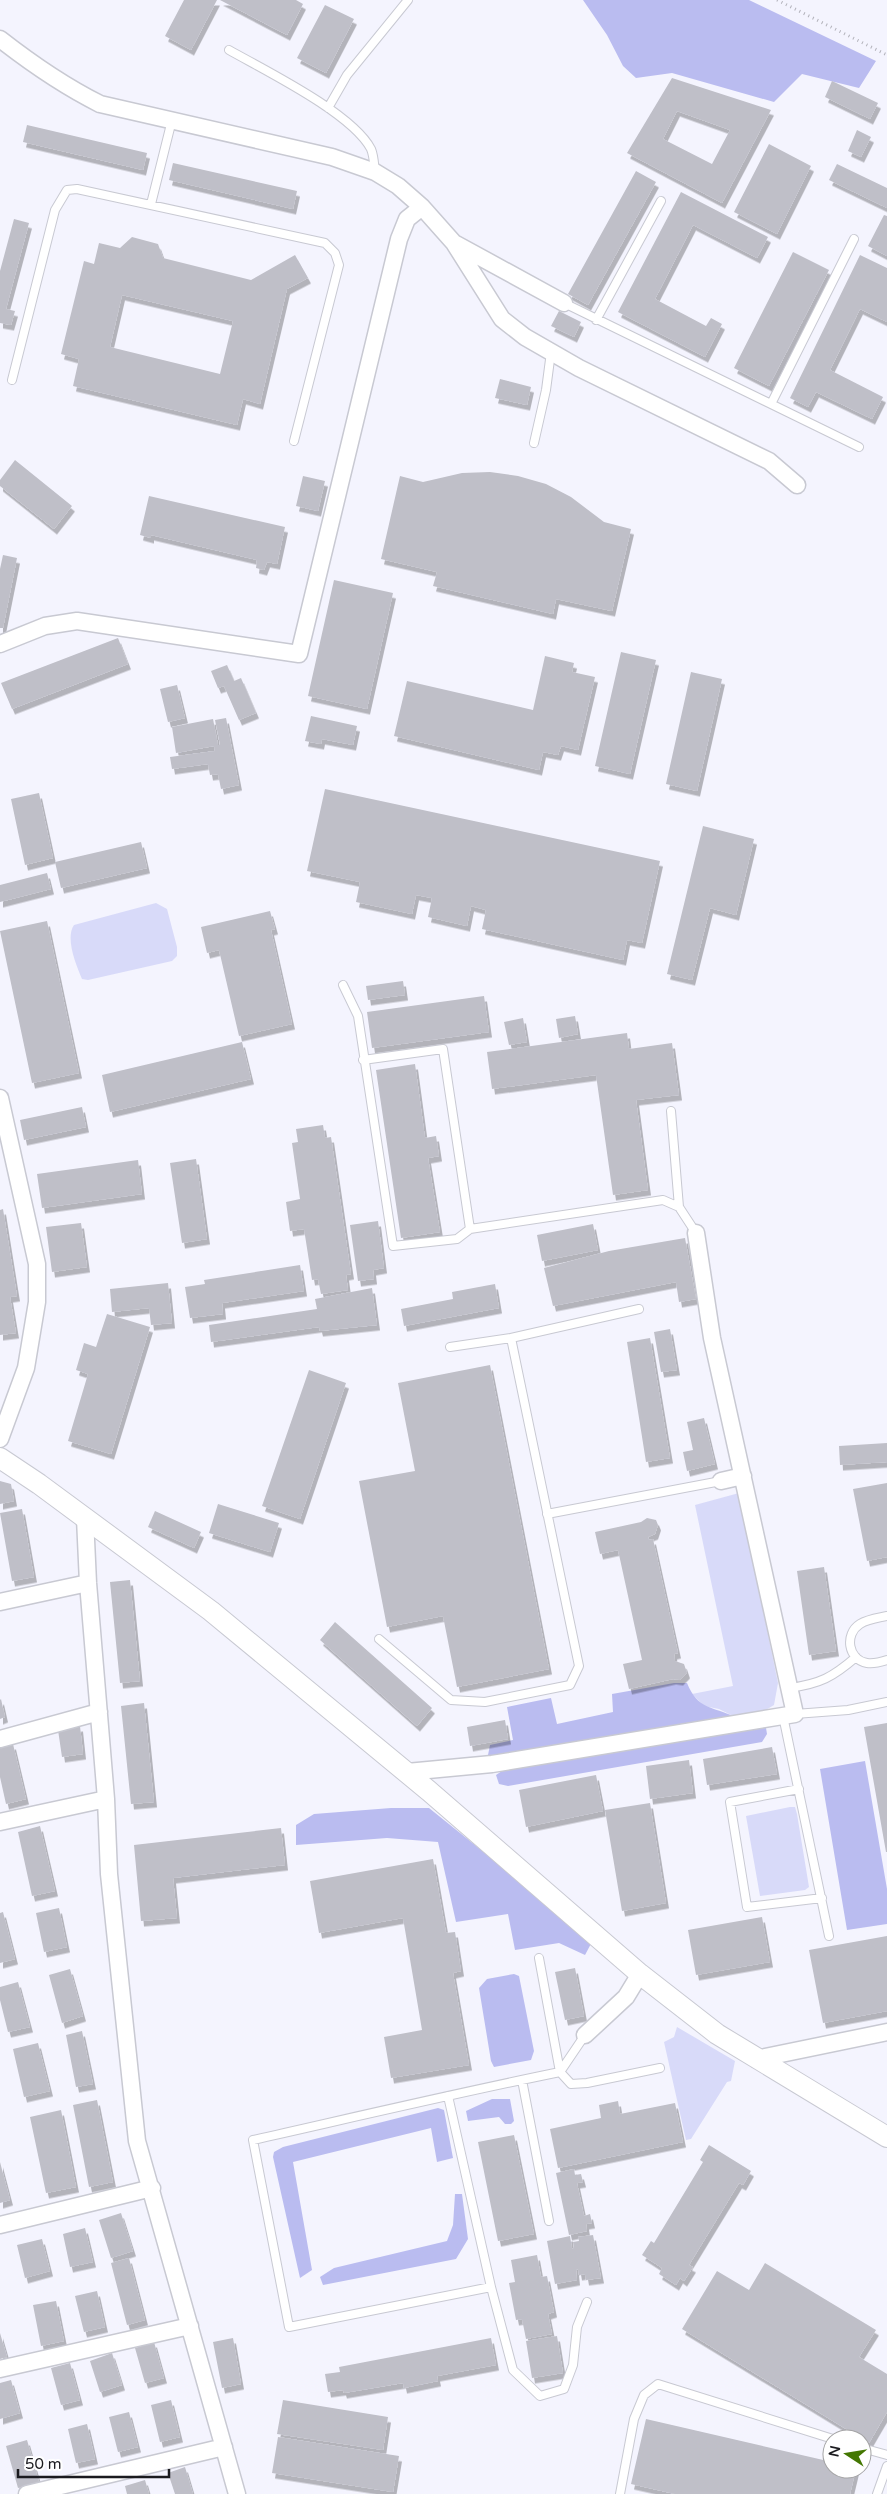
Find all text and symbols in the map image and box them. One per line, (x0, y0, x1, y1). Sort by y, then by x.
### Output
north arrow (822, 2429, 872, 2479)
text: N (825, 2444, 844, 2459)
scale bar (18, 2446, 169, 2478)
text: 50 m (25, 2455, 62, 2473)

